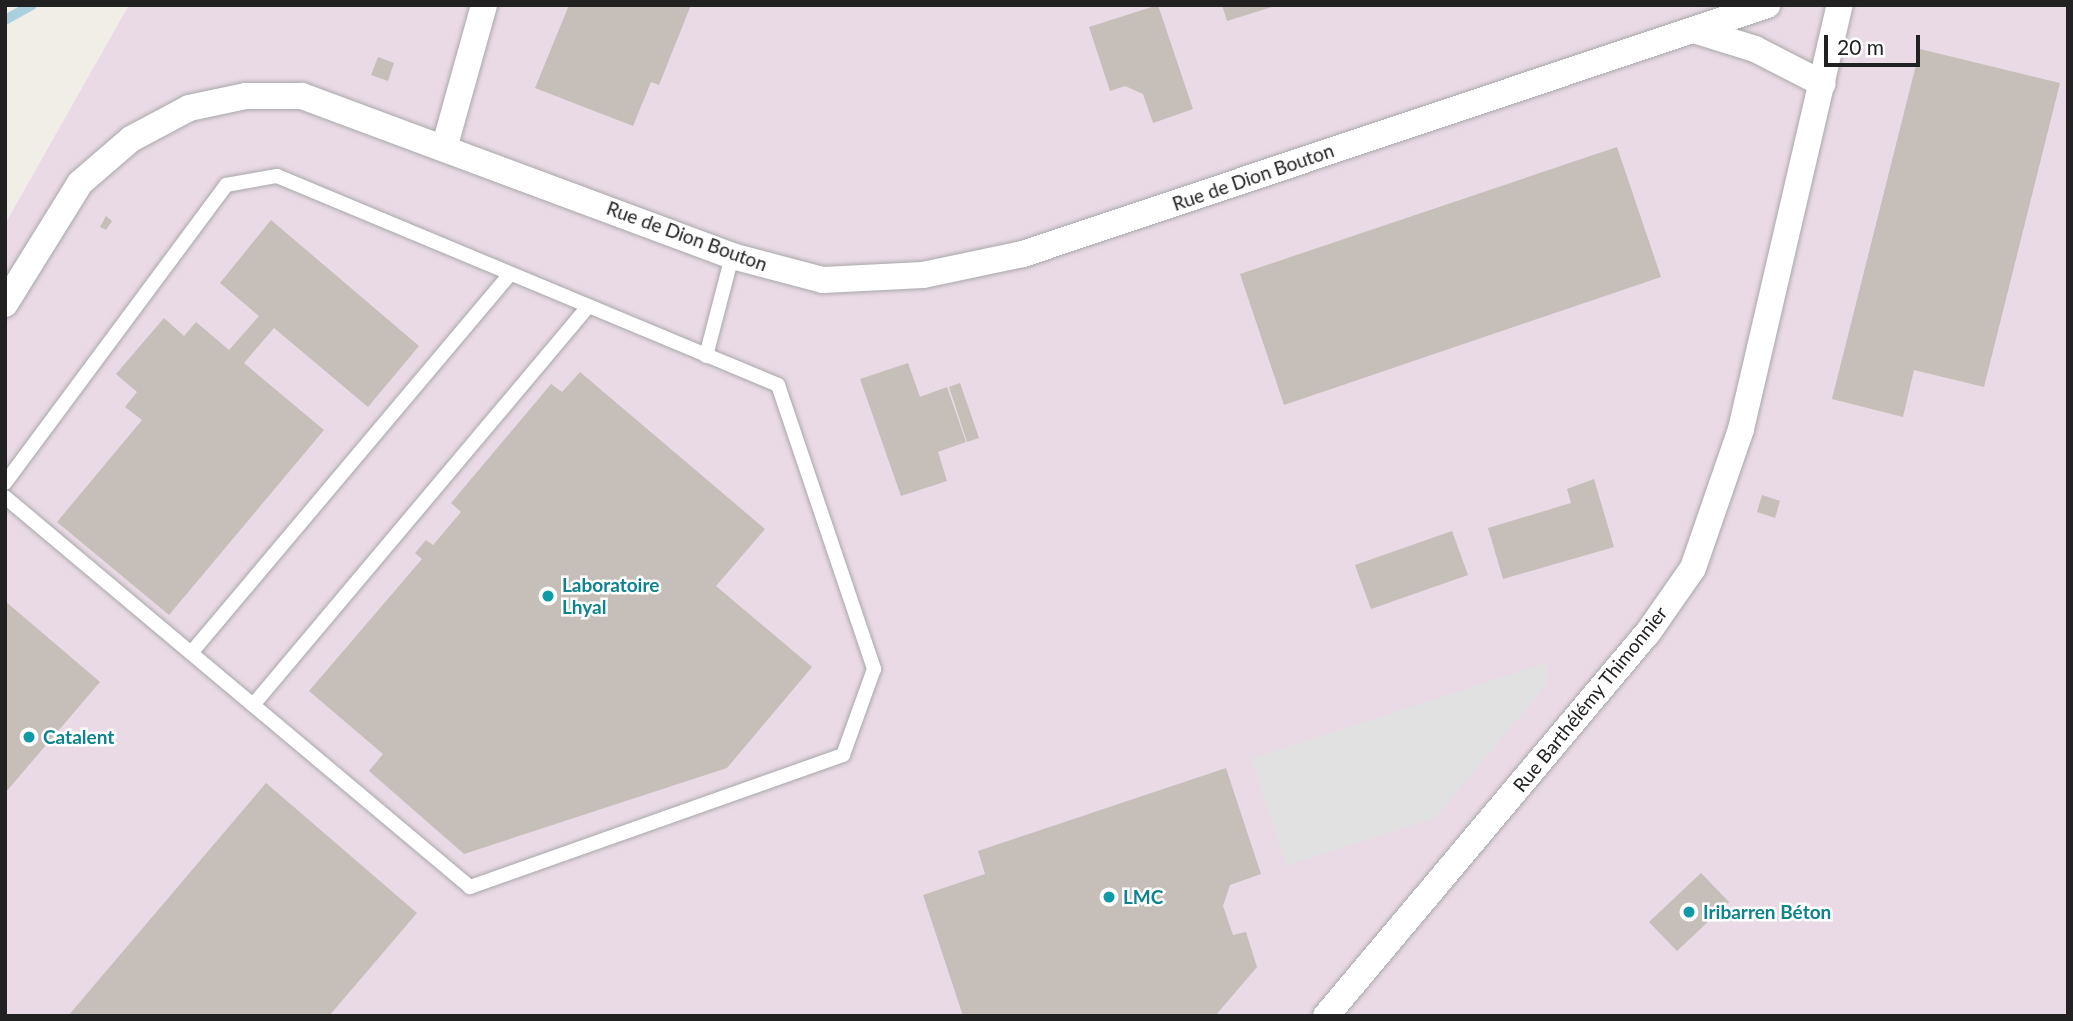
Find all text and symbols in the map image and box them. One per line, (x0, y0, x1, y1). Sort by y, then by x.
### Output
scale bar (1828, 21, 1924, 65)
text: 20 m (1837, 34, 1884, 59)
street label: Rue de Dion Bouton (1169, 139, 1337, 215)
street label: Rue de Dion Bouton (604, 196, 770, 276)
place label: Laboratoire Lhyal (562, 574, 659, 618)
marker: Laboratoire Lhyal (540, 588, 556, 604)
street label: Rue Barthélémy Thimonnier (1508, 601, 1672, 797)
place label: Catalent (43, 726, 114, 748)
marker: Catalent (21, 729, 37, 745)
place label: LMC (1123, 886, 1163, 908)
marker: LMC (1101, 889, 1117, 905)
place label: Iribarren Béton (1703, 901, 1831, 923)
marker: Iribarren Béton (1681, 904, 1697, 920)

